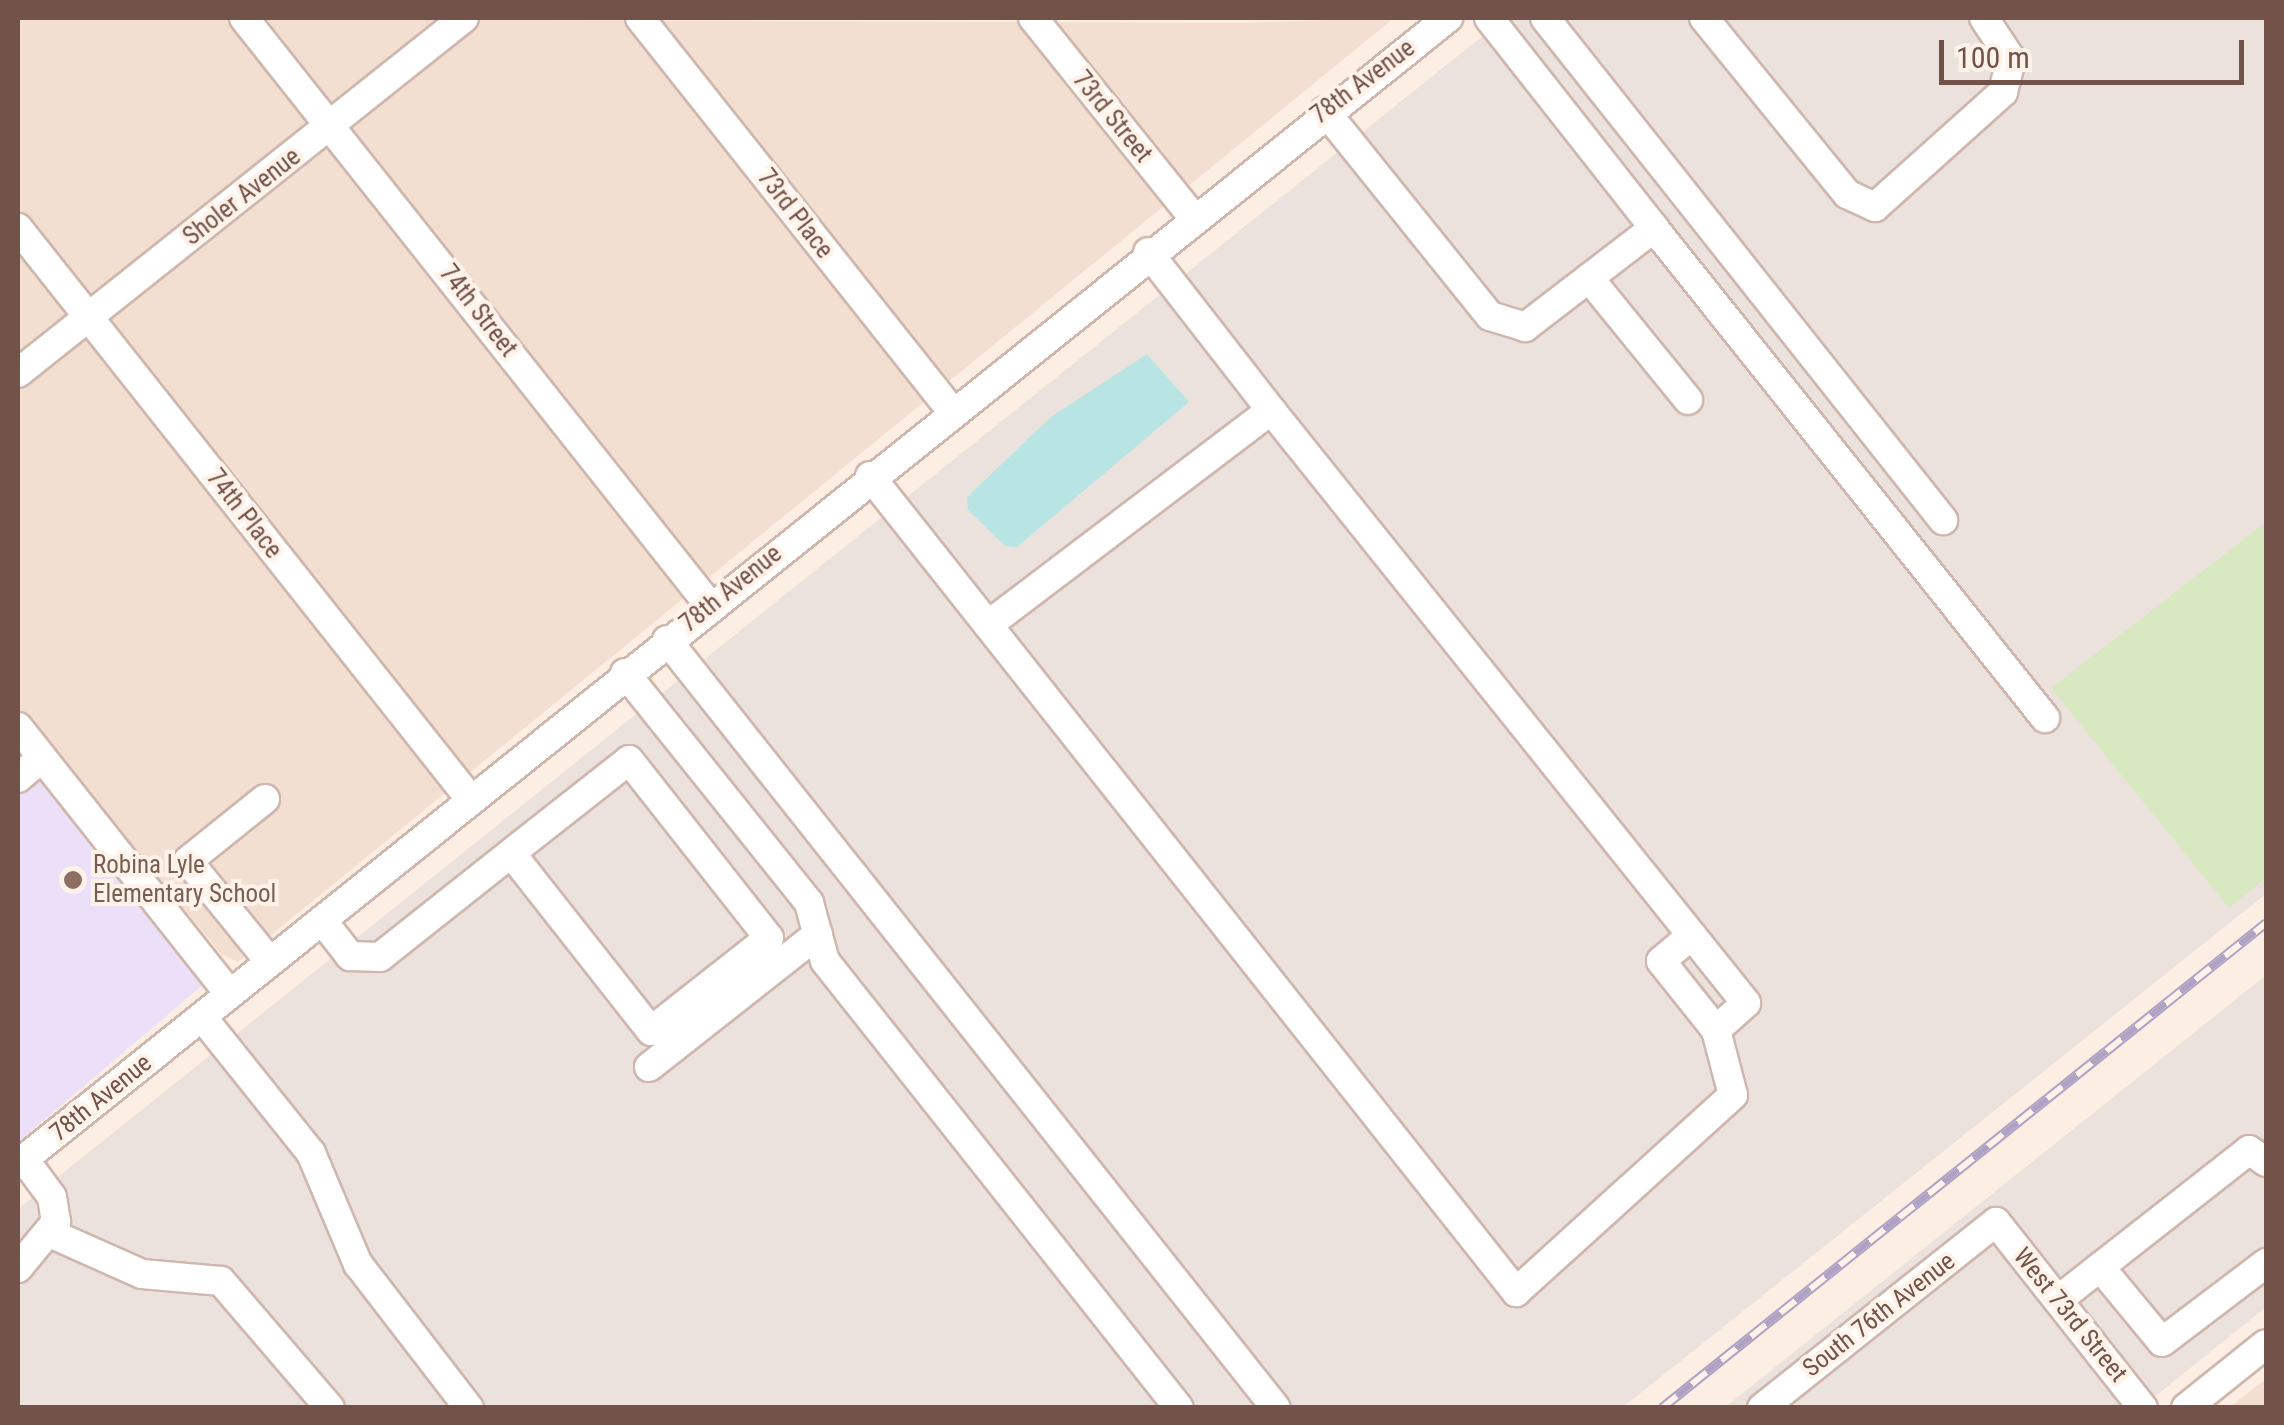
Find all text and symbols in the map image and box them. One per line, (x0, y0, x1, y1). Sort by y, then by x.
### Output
scale bar (1944, 20, 2249, 82)
street label: 78th Avenue (1305, 33, 1421, 131)
text: 100 m (1956, 40, 2030, 75)
street label: 73rd Street (1066, 65, 1158, 169)
street label: Sholer Avenue (177, 142, 307, 252)
street label: 73rd Place (751, 163, 839, 265)
street label: 74th Street (433, 259, 523, 363)
street label: 74th Place (200, 464, 288, 564)
street label: 78th Avenue (674, 539, 788, 639)
place label: Robina Lyle Elementary School (93, 851, 276, 910)
marker: Robina Lyle Elementary School (62, 869, 84, 891)
street label: 78th Avenue (44, 1048, 158, 1148)
street label: West 73rd Street (2007, 1242, 2133, 1388)
street label: South 76th Avenue (1797, 1246, 1961, 1384)

